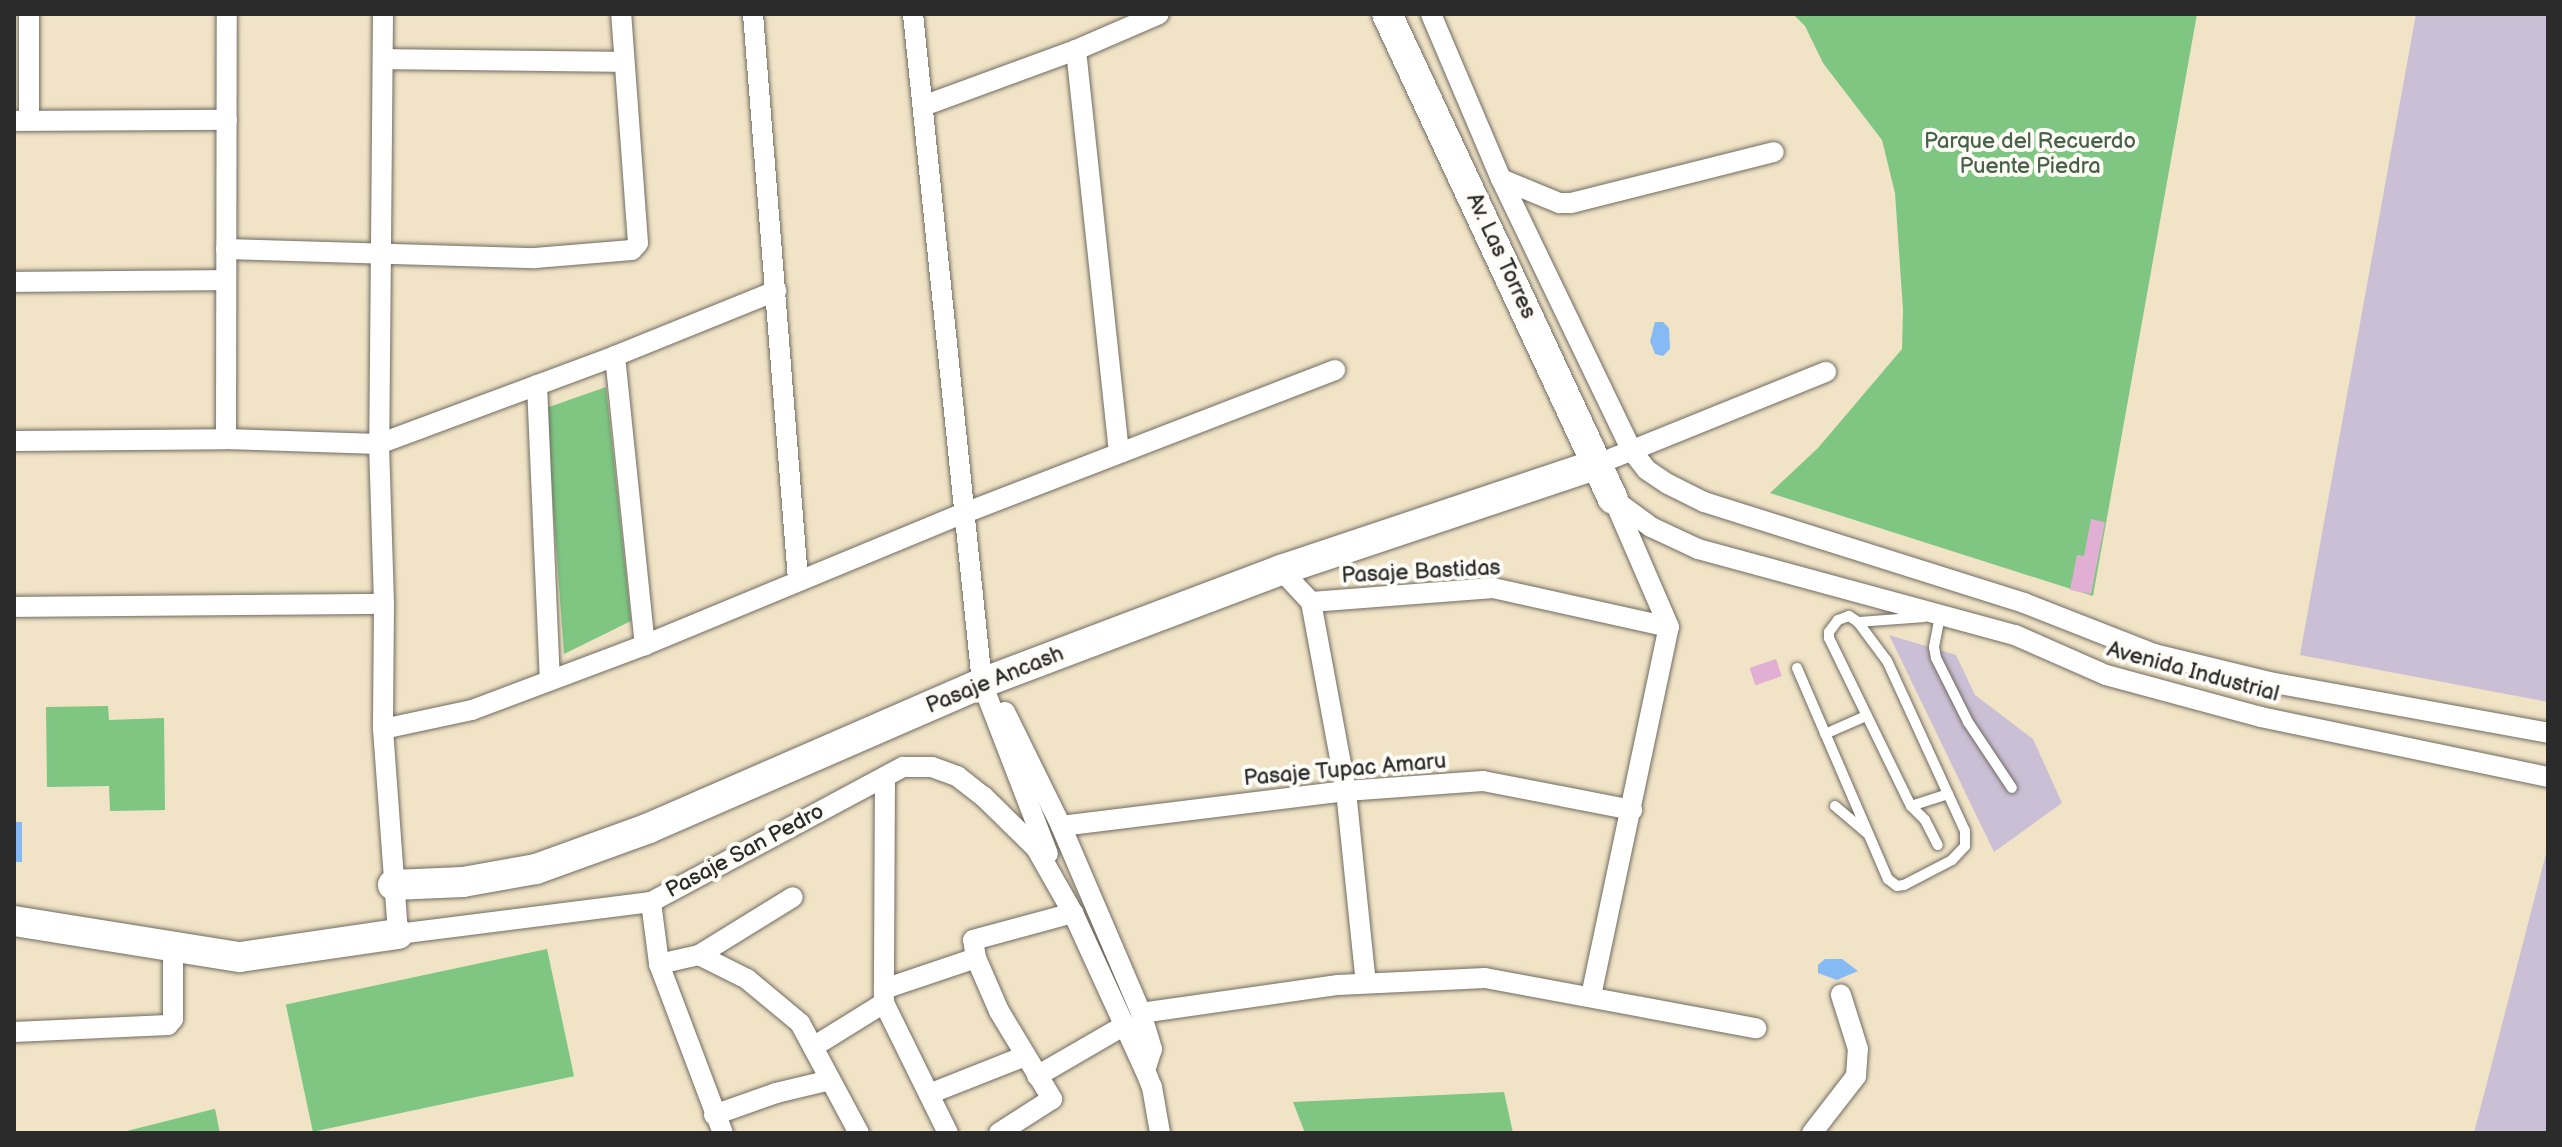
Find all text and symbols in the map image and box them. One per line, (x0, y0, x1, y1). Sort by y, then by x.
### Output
park label: Parque del Recuerdo Puente Piedra (1924, 128, 2136, 180)
street label: Av. Las Torres (1460, 189, 1542, 323)
street label: Pasaje Bastidas (1341, 555, 1501, 589)
street label: Avenida Industrial (2104, 636, 2282, 708)
street label: Pasaje Ancash (922, 640, 1068, 720)
street label: Pasaje Tupac Amaru (1242, 748, 1448, 792)
street label: Pasaje San Pedro (661, 798, 829, 904)

